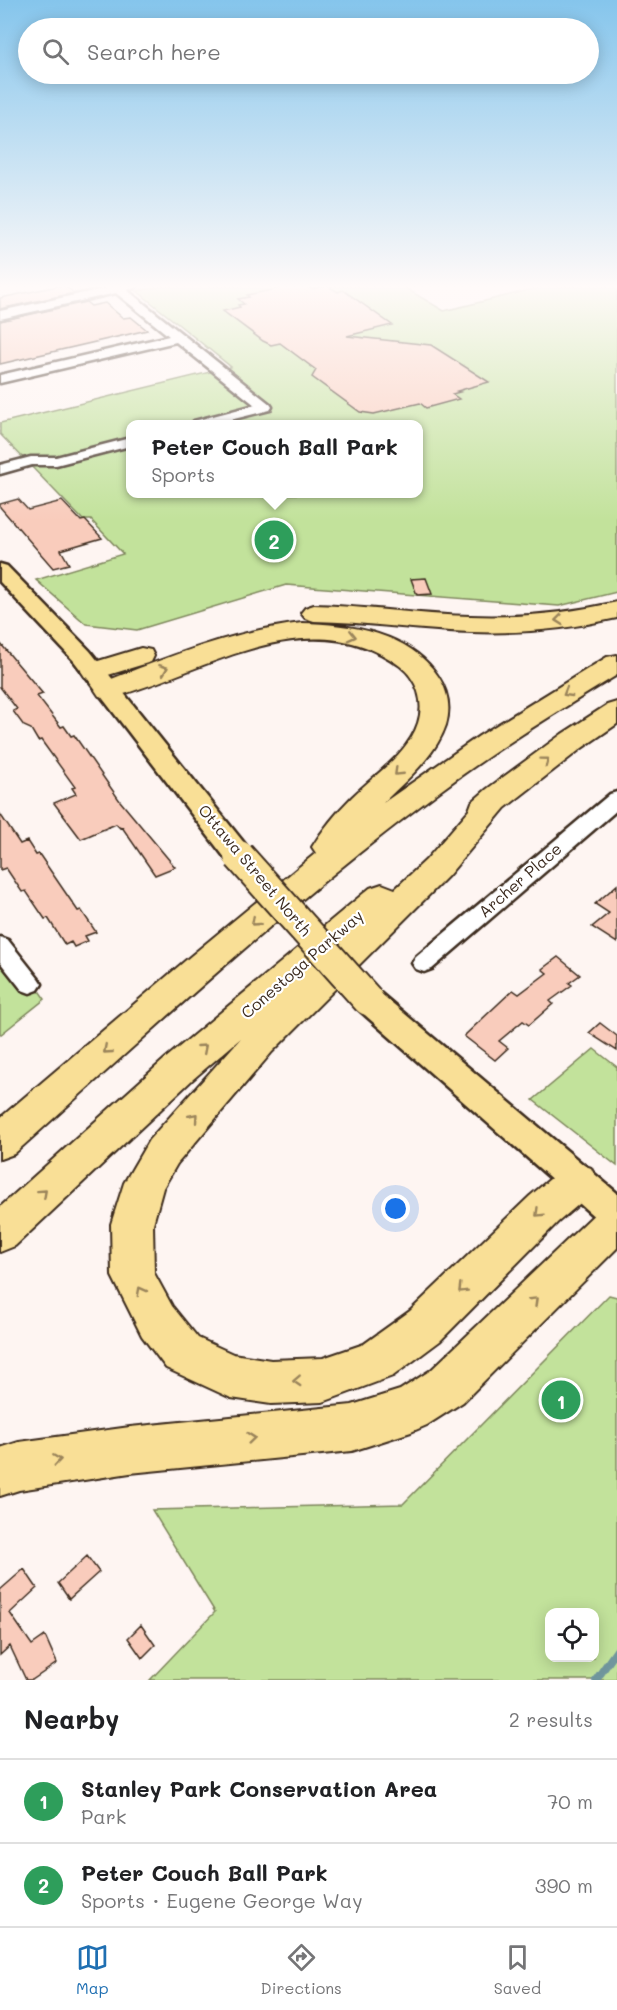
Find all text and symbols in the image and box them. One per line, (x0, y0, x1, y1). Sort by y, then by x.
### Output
search box (18, 18, 599, 84)
icon: search (39, 35, 72, 68)
text: Search here (87, 37, 221, 66)
popup (126, 420, 423, 498)
text: Peter Couch Ball Park (151, 432, 398, 461)
text: Sports (151, 461, 215, 487)
pin: 2 (254, 518, 294, 562)
one-way arrow (555, 613, 564, 626)
one-way arrow (347, 628, 357, 641)
one-way arrow (158, 664, 168, 677)
one-way arrow (563, 686, 573, 698)
one-way arrow (538, 757, 549, 768)
one-way arrow (394, 765, 404, 776)
street label: Ottawa Street North (194, 799, 317, 940)
street label: Archer Place (474, 838, 566, 922)
street label: Conestoga Parkway (236, 905, 367, 1023)
one-way arrow (251, 915, 262, 926)
one-way arrow (103, 1042, 114, 1053)
one-way arrow (196, 1044, 207, 1055)
one-way arrow (186, 1112, 197, 1123)
one-way arrow (36, 1189, 47, 1200)
your location (381, 1194, 410, 1223)
one-way arrow (536, 1206, 547, 1217)
one-way arrow (459, 1282, 470, 1293)
one-way arrow (137, 1287, 148, 1297)
one-way arrow (526, 1298, 537, 1309)
one-way arrow (293, 1374, 302, 1387)
pin: 1 (542, 1378, 580, 1422)
one-way arrow (246, 1432, 255, 1445)
one-way arrow (52, 1455, 62, 1467)
map controls (545, 1608, 599, 1662)
button: locate (545, 1608, 599, 1662)
text: Nearby (24, 1702, 119, 1736)
text: 2 results (509, 1706, 593, 1732)
text: Stanley Park Conservation Area (81, 1774, 437, 1803)
text: 1 (39, 1788, 48, 1814)
text: 70 m (547, 1788, 593, 1814)
text: Park (81, 1803, 126, 1829)
text: Peter Couch Ball Park (81, 1858, 328, 1887)
text: 2 (38, 1872, 49, 1898)
text: 390 m (535, 1872, 593, 1898)
text: Sports · Eugene George Way (81, 1887, 363, 1913)
tab: Map (76, 1941, 109, 1998)
tab: Directions (261, 1941, 342, 1998)
tab: Saved (494, 1941, 541, 1998)

